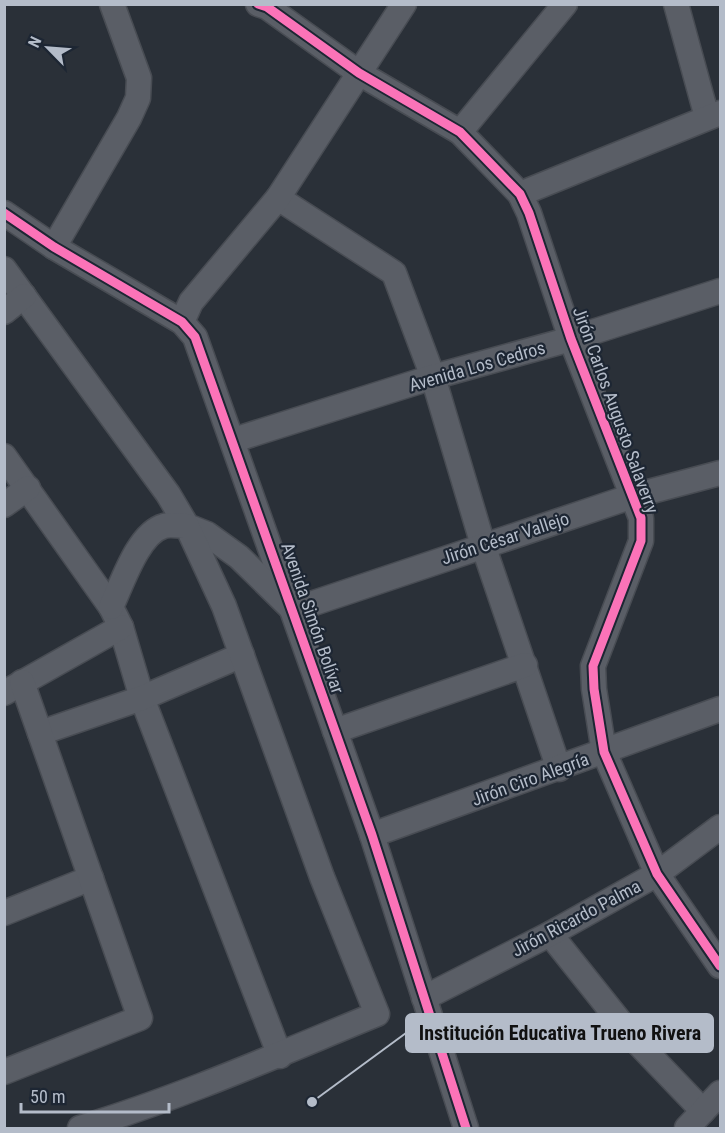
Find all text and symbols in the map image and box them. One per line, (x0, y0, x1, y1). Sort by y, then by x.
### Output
north arrow (18, 18, 78, 78)
text: N (24, 33, 46, 50)
street label: Jirón Carlos Augusto Salaverry (569, 304, 663, 517)
street label: Avenida Los Cedros (407, 337, 547, 395)
street label: Jirón César Vallejo (438, 507, 572, 569)
street label: Avenida Simón Bolívar (277, 540, 349, 697)
street label: Jirón Ciro Alegría (469, 748, 591, 810)
street label: Jirón Ricardo Palma (508, 875, 644, 961)
callout: Institución Educativa Trueno Rivera (406, 1014, 713, 1052)
text: Institución Educativa Trueno Rivera (419, 1021, 701, 1045)
scale bar (21, 1076, 170, 1114)
text: 50 m (30, 1086, 65, 1107)

